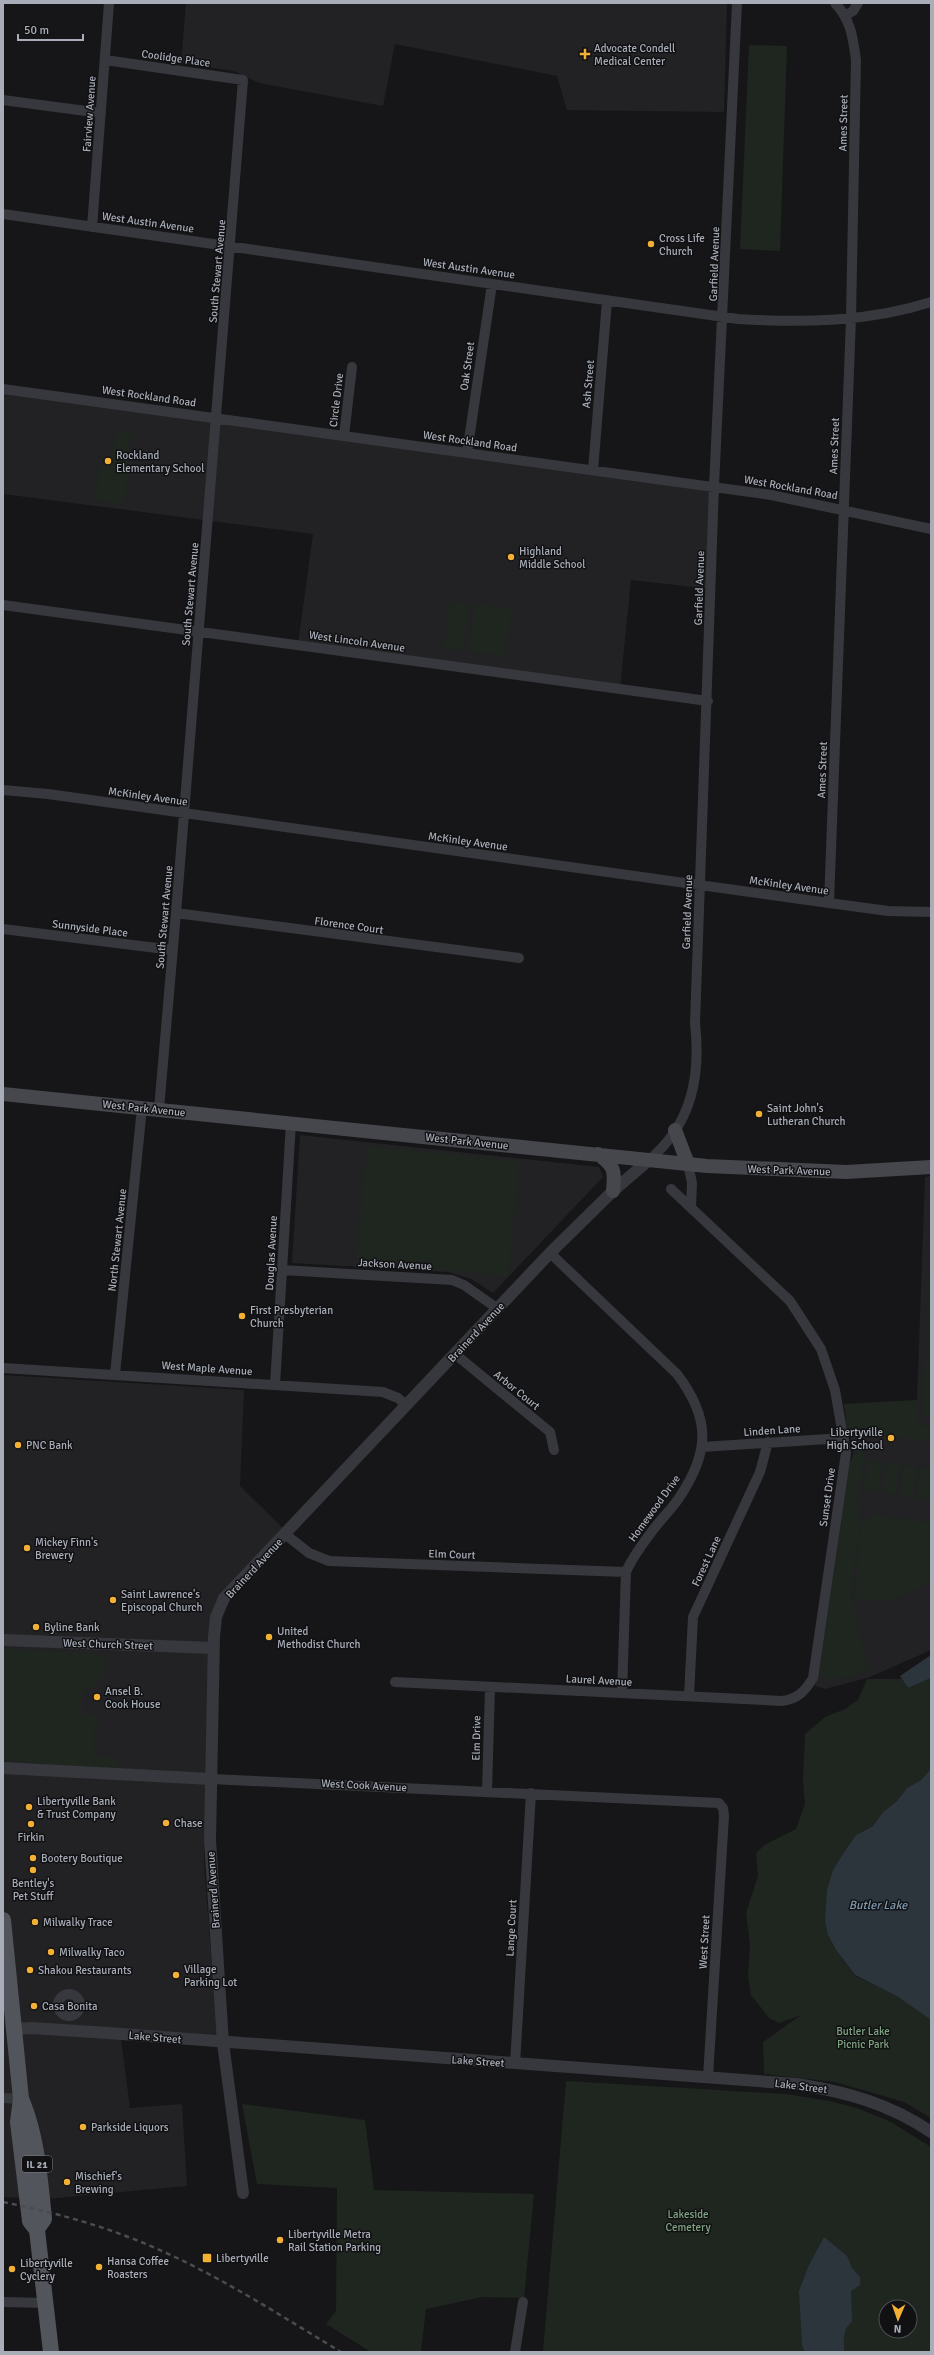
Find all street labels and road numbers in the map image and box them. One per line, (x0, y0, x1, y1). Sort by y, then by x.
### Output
street label: Coolidge Place (141, 47, 211, 70)
street label: Fairview Avenue (80, 76, 99, 153)
street label: Ames Street (837, 94, 850, 152)
street label: West Austin Avenue (101, 210, 195, 235)
street label: South Stewart Avenue (207, 219, 228, 323)
street label: Garfield Avenue (707, 226, 722, 302)
street label: West Austin Avenue (422, 256, 516, 281)
street label: Oak Street (458, 341, 477, 391)
street label: Ash Street (580, 359, 597, 409)
street label: Circle Drive (327, 372, 346, 428)
street label: West Rockland Road (101, 383, 197, 410)
street label: Ames Street (827, 417, 842, 475)
street label: West Rockland Road (422, 428, 518, 455)
street label: West Rockland Road (743, 473, 839, 502)
street label: South Stewart Avenue (180, 542, 201, 646)
street label: Garfield Avenue (692, 550, 707, 626)
street label: West Lincoln Avenue (308, 628, 406, 655)
street label: Ames Street (815, 741, 830, 799)
street label: McKinley Avenue (107, 784, 188, 809)
street label: McKinley Avenue (427, 829, 508, 854)
street label: South Stewart Avenue (154, 865, 175, 969)
street label: McKinley Avenue (748, 873, 829, 898)
street label: Garfield Avenue (680, 874, 695, 950)
street label: Florence Court (314, 914, 384, 937)
street label: Sunnyside Place (51, 917, 129, 940)
street label: West Park Avenue (102, 1098, 186, 1119)
street label: West Park Avenue (425, 1131, 509, 1152)
street label: West Park Avenue (747, 1163, 831, 1178)
street label: North Stewart Avenue (106, 1188, 129, 1292)
street label: Douglas Avenue (263, 1215, 280, 1291)
street label: Jackson Avenue (358, 1256, 432, 1273)
street label: Brainerd Avenue (445, 1300, 507, 1365)
street label: West Maple Avenue (161, 1359, 253, 1378)
street label: Arbor Court (491, 1368, 542, 1413)
street label: Linden Lane (743, 1422, 801, 1439)
street label: Sunset Drive (817, 1467, 838, 1527)
street label: Homewood Drive (626, 1472, 683, 1544)
street label: Forest Lane (689, 1534, 724, 1589)
street label: Brainerd Avenue (223, 1536, 285, 1601)
street label: Elm Court (428, 1547, 476, 1562)
street label: West Church Street (63, 1636, 153, 1653)
street label: Laurel Avenue (565, 1672, 633, 1689)
street label: Elm Drive (470, 1715, 483, 1761)
street label: West Cook Avenue (321, 1777, 407, 1794)
street label: Brainerd Avenue (204, 1851, 223, 1929)
street label: Lange Court (504, 1899, 519, 1957)
street label: West Street (697, 1914, 712, 1969)
street label: Lake Street (128, 2029, 182, 2046)
street label: Lake Street (451, 2053, 505, 2070)
street label: Lake Street (774, 2077, 828, 2096)
road number: IL 21 (22, 2156, 52, 2172)

